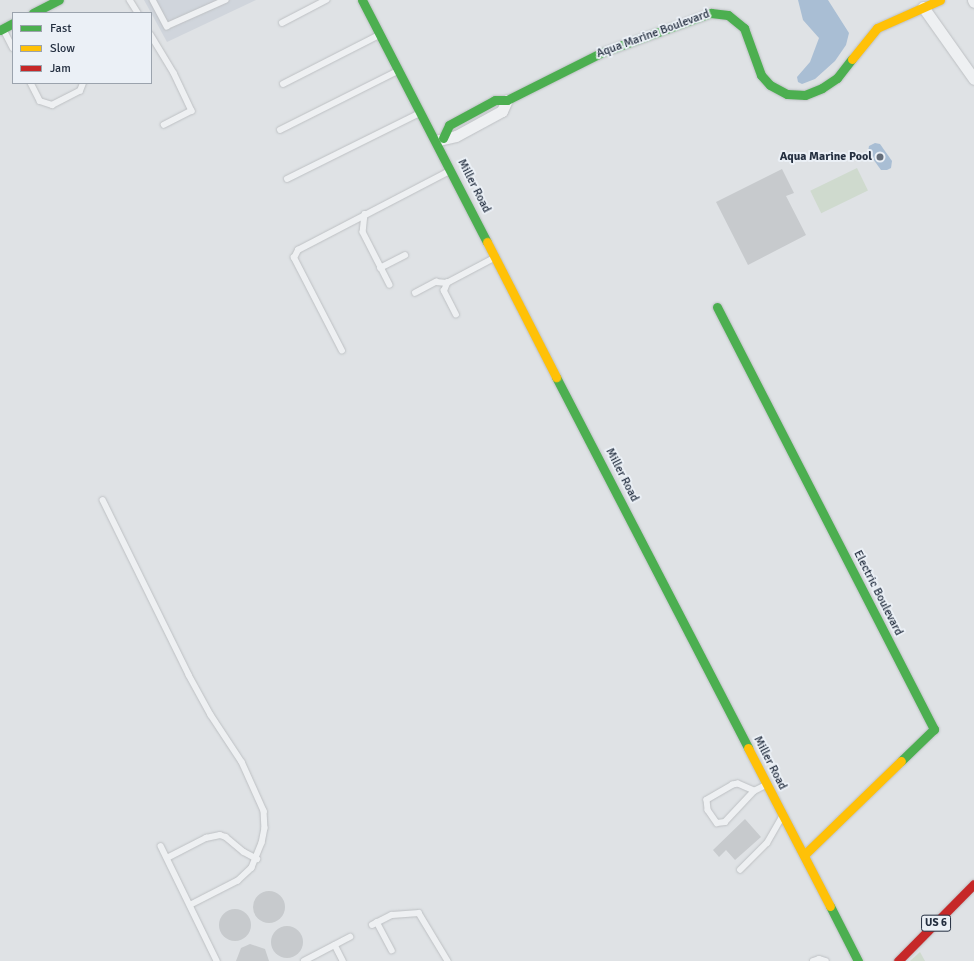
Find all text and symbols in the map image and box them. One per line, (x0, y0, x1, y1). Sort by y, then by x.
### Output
street label: Aqua Marine Boulevard (595, 7, 711, 61)
legend (12, 12, 152, 84)
text: Fast (50, 21, 71, 36)
text: Slow (50, 41, 75, 56)
text: Jam (50, 61, 71, 76)
place label: Aqua Marine Pool (780, 150, 872, 164)
marker: Aqua Marine Pool (875, 152, 885, 162)
street label: Miller Road (454, 157, 494, 215)
street label: Miller Road (602, 446, 642, 504)
street label: Electric Boulevard (850, 548, 906, 638)
street label: Miller Road (750, 734, 790, 792)
road number: US 6 (921, 914, 951, 932)

